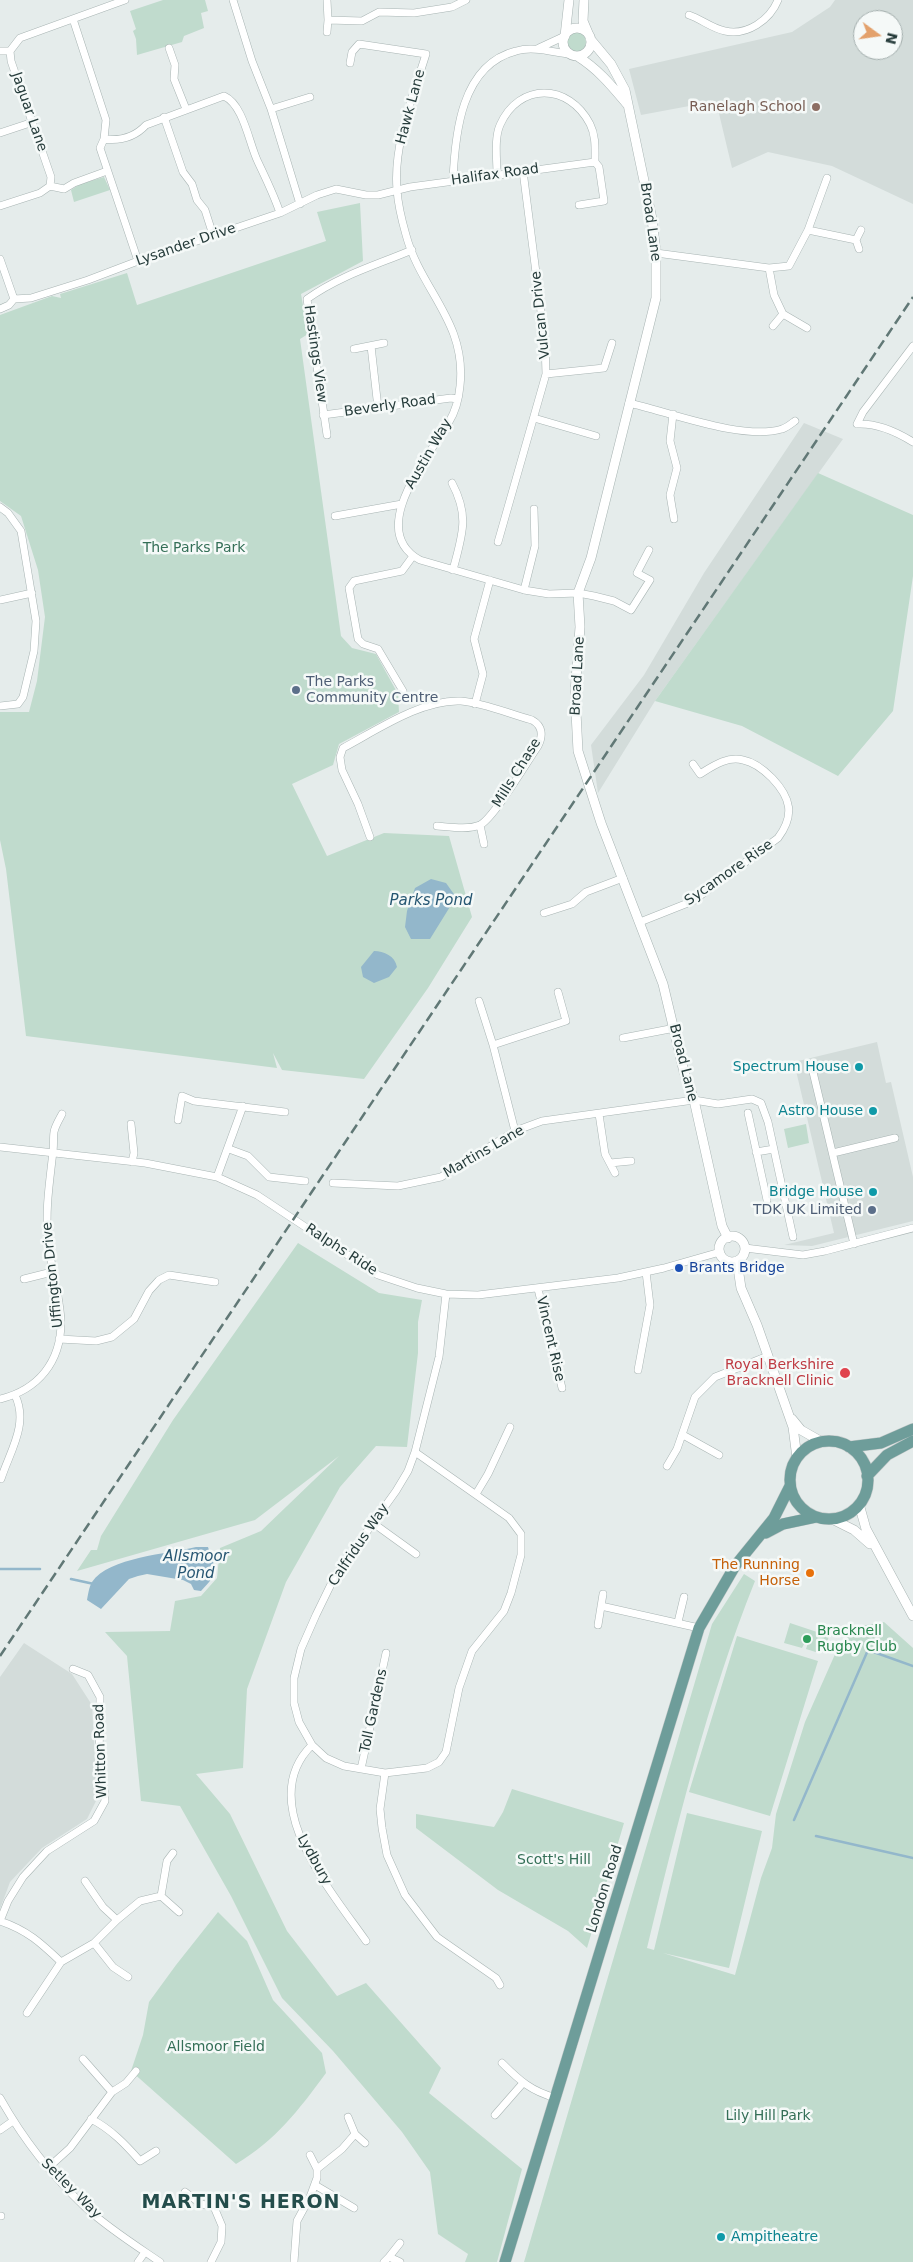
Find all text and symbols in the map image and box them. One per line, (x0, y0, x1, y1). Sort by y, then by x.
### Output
north arrow (853, 10, 903, 60)
text: N (882, 31, 901, 46)
street label: Hawk Lane (393, 68, 429, 146)
street label: Jaguar Lane (8, 70, 50, 154)
place label: Ranelagh School (689, 99, 806, 115)
marker: Ranelagh School (810, 101, 822, 113)
street label: Halifax Road (450, 161, 540, 189)
street label: Broad Lane (636, 182, 664, 262)
street label: Lysander Drive (134, 220, 238, 270)
street label: Vulcan Drive (528, 270, 554, 360)
street label: Hastings View (300, 304, 330, 404)
street label: Beverly Road (343, 391, 437, 421)
street label: Austin Way (402, 416, 456, 492)
park label: The Parks Park (143, 540, 245, 556)
street label: Broad Lane (568, 636, 588, 716)
place label: The Parks Community Centre (306, 674, 438, 706)
marker: The Parks Community Centre (290, 684, 302, 696)
street label: Mills Chase (489, 735, 545, 811)
street label: Sycamore Rise (682, 836, 776, 910)
water label: Parks Pond (390, 892, 472, 910)
street label: Broad Lane (665, 1022, 701, 1104)
place label: Spectrum House (733, 1059, 849, 1075)
marker: Spectrum House (853, 1061, 865, 1073)
place label: Astro House (778, 1103, 863, 1119)
marker: Astro House (867, 1105, 879, 1117)
street label: Martins Lane (441, 1122, 527, 1182)
place label: Bridge House (769, 1184, 863, 1200)
marker: Bridge House (867, 1186, 879, 1198)
place label: TDK UK Limited (753, 1202, 862, 1218)
marker: TDK UK Limited (866, 1204, 878, 1216)
street label: Ralphs Ride (302, 1220, 380, 1280)
street label: Uffington Drive (39, 1221, 67, 1329)
place label: Brants Bridge (689, 1260, 785, 1276)
marker: Brants Bridge (673, 1262, 685, 1274)
street label: Vincent Rise (532, 1295, 568, 1383)
place label: Royal Berkshire Bracknell Clinic (725, 1357, 834, 1390)
marker: Royal Berkshire Bracknell Clinic (838, 1366, 852, 1380)
street label: Calfridus Way (325, 1500, 393, 1590)
water label: Allsmoor Pond (163, 1548, 229, 1583)
place label: The Running Horse (712, 1557, 800, 1590)
marker: The Running Horse (804, 1567, 816, 1579)
place label: Bracknell Rugby Club (817, 1623, 897, 1655)
marker: Bracknell Rugby Club (801, 1633, 813, 1645)
street label: Toll Gardens (357, 1667, 391, 1755)
street label: Whitton Road (91, 1703, 111, 1799)
street label: Lydbury (293, 1832, 335, 1888)
street label: London Road (584, 1843, 626, 1935)
park label: Scott's Hill (517, 1852, 591, 1868)
park label: Allsmoor Field (167, 2039, 265, 2055)
park label: Lily Hill Park (725, 2108, 811, 2124)
street label: Setley Way (37, 2155, 105, 2223)
district label: MARTIN'S HERON (140, 2192, 342, 2214)
place label: Ampitheatre (731, 2229, 818, 2245)
marker: Ampitheatre (715, 2231, 727, 2243)

